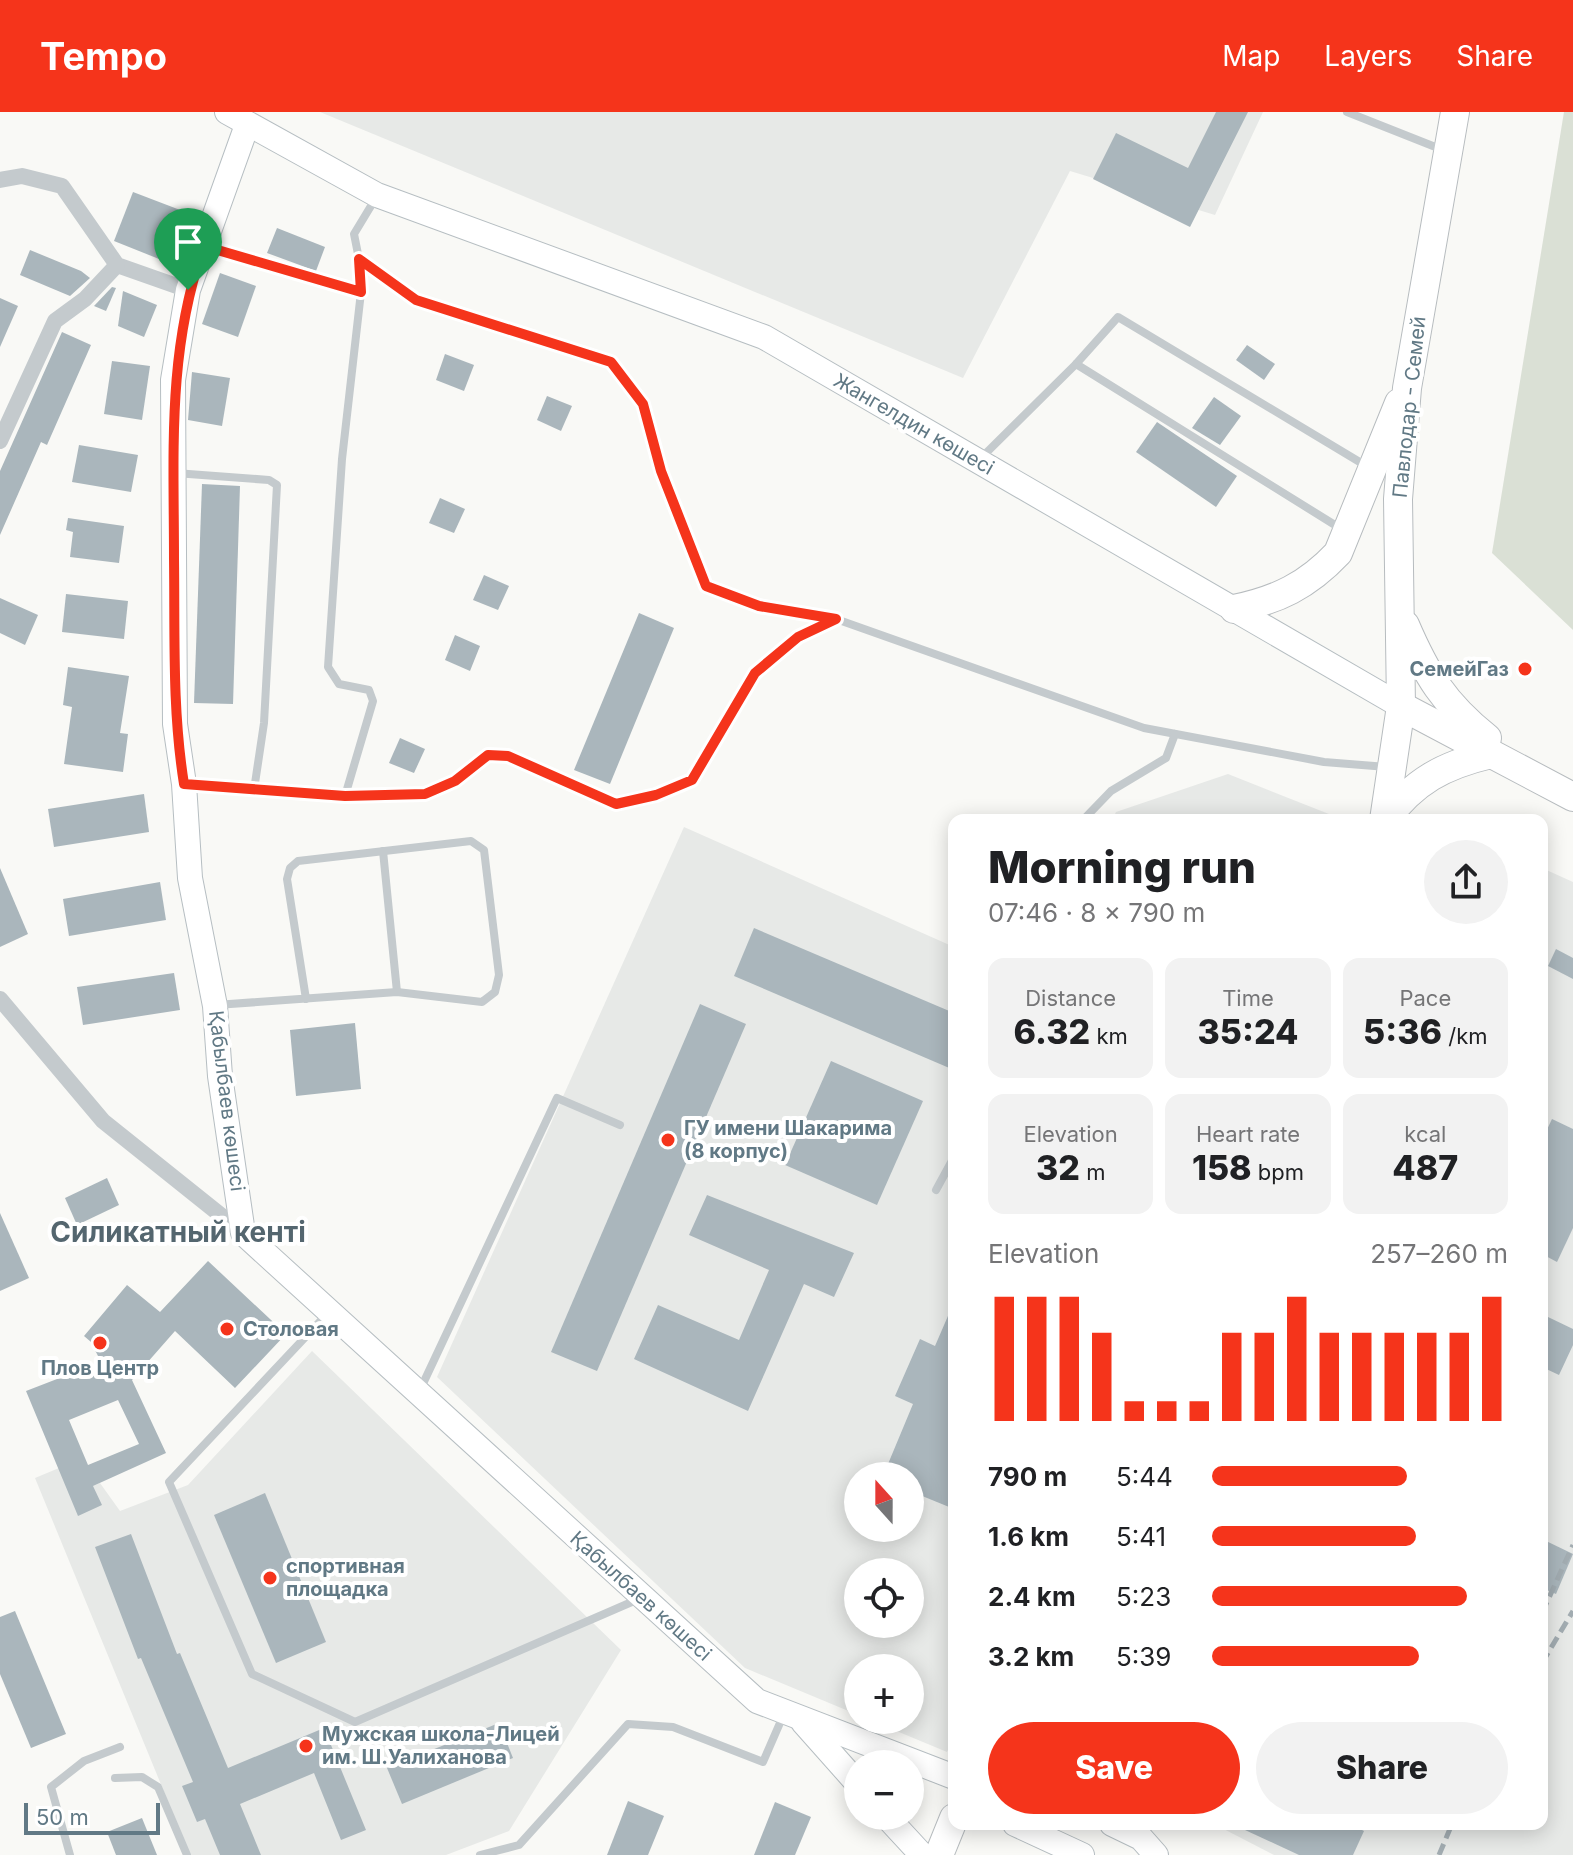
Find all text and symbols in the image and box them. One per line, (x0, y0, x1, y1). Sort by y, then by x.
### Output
text: Tempo (40, 33, 167, 79)
text: Map (1222, 39, 1280, 73)
text: Layers (1324, 39, 1412, 73)
text: Share (1456, 39, 1533, 73)
pin (154, 208, 222, 290)
icon: arrive (166, 220, 210, 264)
street label: Павлодар - Семей (1388, 315, 1430, 499)
street label: Жангелдин көшесі (830, 368, 998, 480)
place label: СемейГаз (1410, 657, 1509, 681)
marker: СемейГаз (1516, 660, 1534, 678)
text: Morning run (988, 840, 1256, 894)
button: share (1424, 840, 1508, 924)
text: 07:46 · 8 × 790 m (988, 897, 1205, 928)
text: Distance (1025, 985, 1116, 1011)
text: Time (1222, 985, 1274, 1011)
text: Pace (1399, 985, 1451, 1011)
street label: Қабылбаев көшесі (204, 1009, 250, 1193)
text: 6.32 (1013, 1011, 1090, 1052)
text: 35:24 (1197, 1011, 1299, 1052)
text: 5:36 (1363, 1011, 1442, 1052)
text: km (1090, 1023, 1128, 1049)
text: /km (1442, 1023, 1488, 1049)
place label: ГУ имени Шакарима (8 корпус) (684, 1116, 892, 1163)
text: Elevation (1024, 1121, 1118, 1147)
text: Heart rate (1196, 1121, 1300, 1147)
text: kcal (1404, 1121, 1446, 1147)
marker: ГУ имени Шакарима (8 корпус) (659, 1131, 677, 1149)
text: 32 (1036, 1147, 1080, 1188)
text: 158 (1192, 1147, 1252, 1188)
text: 487 (1392, 1147, 1458, 1188)
text: m (1080, 1159, 1105, 1185)
text: bpm (1252, 1159, 1304, 1185)
district label: Силикатный кенті (50, 1215, 306, 1249)
text: Elevation (988, 1238, 1099, 1269)
text: 257–260 m (1370, 1238, 1508, 1269)
place label: Столовая (243, 1317, 339, 1341)
marker: Столовая (218, 1320, 236, 1338)
marker: Плов Центр (91, 1334, 109, 1352)
place label: Плов Центр (41, 1356, 159, 1380)
text: 790 m (988, 1461, 1067, 1492)
text: 5:44 (1116, 1461, 1173, 1492)
north arrow (844, 1462, 924, 1542)
map controls (844, 1462, 924, 1830)
text: 1.6 km (988, 1521, 1069, 1552)
text: 5:41 (1116, 1521, 1166, 1552)
street label: Қабылбаев көшесі (565, 1526, 717, 1666)
place label: спортивная площадка (286, 1554, 405, 1601)
button: locate (844, 1558, 924, 1638)
marker: спортивная площадка (261, 1569, 279, 1587)
text: 2.4 km (988, 1581, 1076, 1612)
text: 5:23 (1116, 1581, 1171, 1612)
text: 3.2 km (988, 1641, 1074, 1672)
text: 5:39 (1116, 1641, 1171, 1672)
button: + (844, 1654, 924, 1734)
place label: Мужская школа-Лицей им. Ш.Уалиханова (322, 1722, 560, 1769)
button: Save (988, 1722, 1240, 1814)
button: Share (1256, 1722, 1508, 1814)
marker: Мужская школа-Лицей им. Ш.Уалиханова (297, 1737, 315, 1755)
button: − (844, 1750, 924, 1830)
scale bar (24, 1799, 160, 1835)
text: 50 m (36, 1804, 89, 1830)

